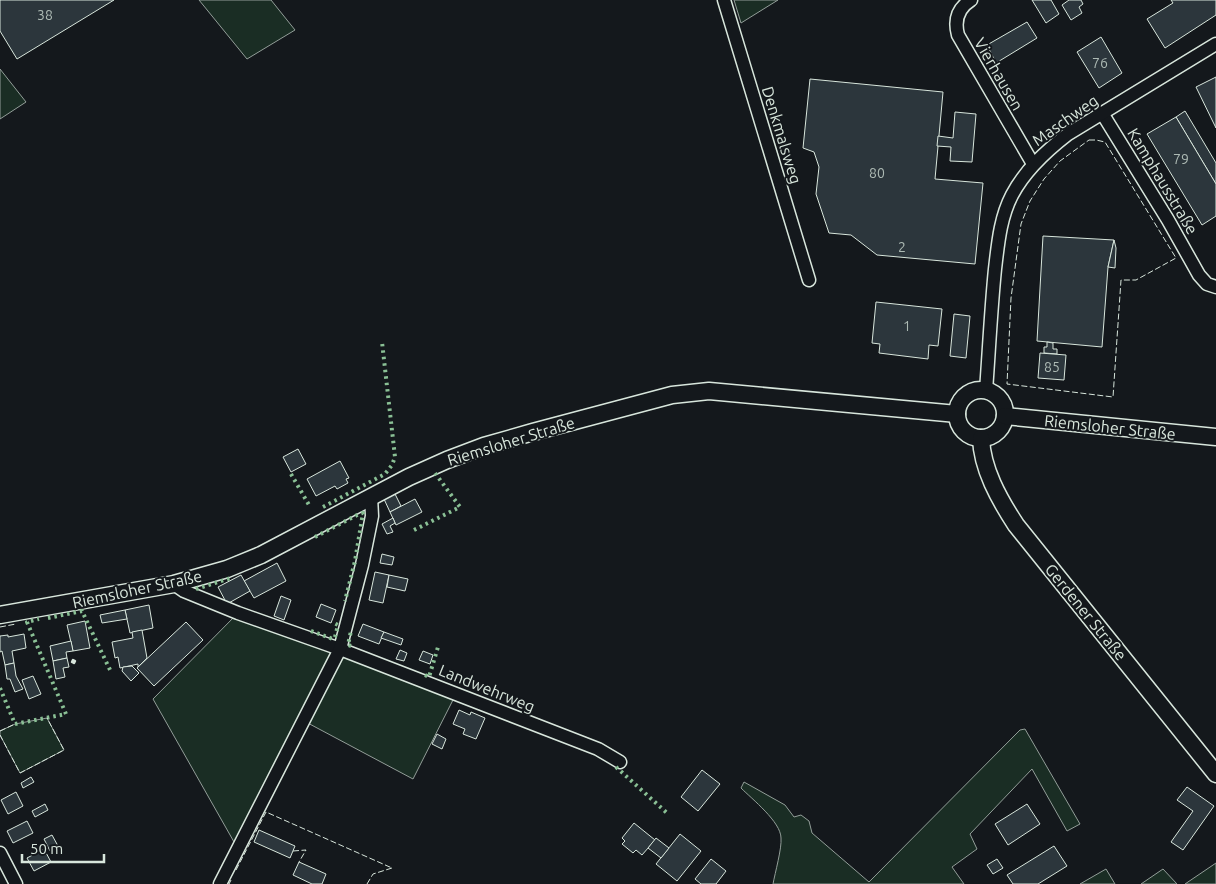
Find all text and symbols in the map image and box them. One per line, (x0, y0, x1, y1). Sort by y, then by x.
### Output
house number: 38 (37, 7, 53, 23)
street label: Vierhausen (971, 34, 1027, 114)
house number: 76 (1092, 55, 1108, 71)
street label: Denkmalsweg (759, 84, 805, 186)
street label: Maschweg (1029, 91, 1101, 149)
street label: Kamphausstraße (1124, 125, 1202, 237)
house number: 79 (1173, 151, 1189, 167)
house number: 80 (869, 165, 885, 181)
house number: 2 (898, 239, 906, 255)
house number: 1 (903, 318, 911, 334)
house number: 85 (1044, 359, 1060, 375)
street label: Riemsloher Straße (1043, 411, 1177, 443)
street label: Riemsloher Straße (445, 413, 577, 469)
street label: Gerdener Straße (1042, 560, 1130, 664)
street label: Riemsloher Straße (71, 566, 203, 612)
street label: Landwehrweg (436, 661, 538, 715)
scale bar (22, 832, 105, 864)
text: 50 m (30, 840, 63, 857)

